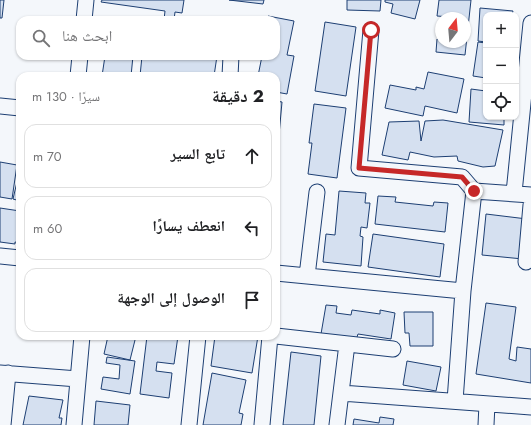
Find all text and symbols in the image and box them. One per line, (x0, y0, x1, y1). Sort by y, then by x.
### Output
north arrow (435, 12, 471, 48)
map controls (483, 12, 519, 120)
button: + (483, 12, 519, 48)
search box (16, 16, 280, 60)
route start (362, 21, 380, 39)
text: ابحث هنا (62, 25, 112, 47)
icon: search (30, 27, 52, 49)
button: − (483, 48, 519, 84)
text: 2 دقيقة (212, 84, 264, 108)
button: locate (483, 84, 519, 120)
text: سيرًا · 130 m (32, 87, 100, 106)
text: تابع السير (170, 143, 225, 165)
icon: ahead (241, 145, 263, 167)
text: 70 m (33, 147, 62, 166)
route end (465, 182, 483, 200)
text: انعطف يسارًا (152, 215, 225, 237)
icon: left (241, 217, 263, 239)
text: 60 m (33, 219, 62, 238)
text: الوصول إلى الوجهة (117, 287, 225, 309)
icon: arrive (241, 289, 263, 311)

